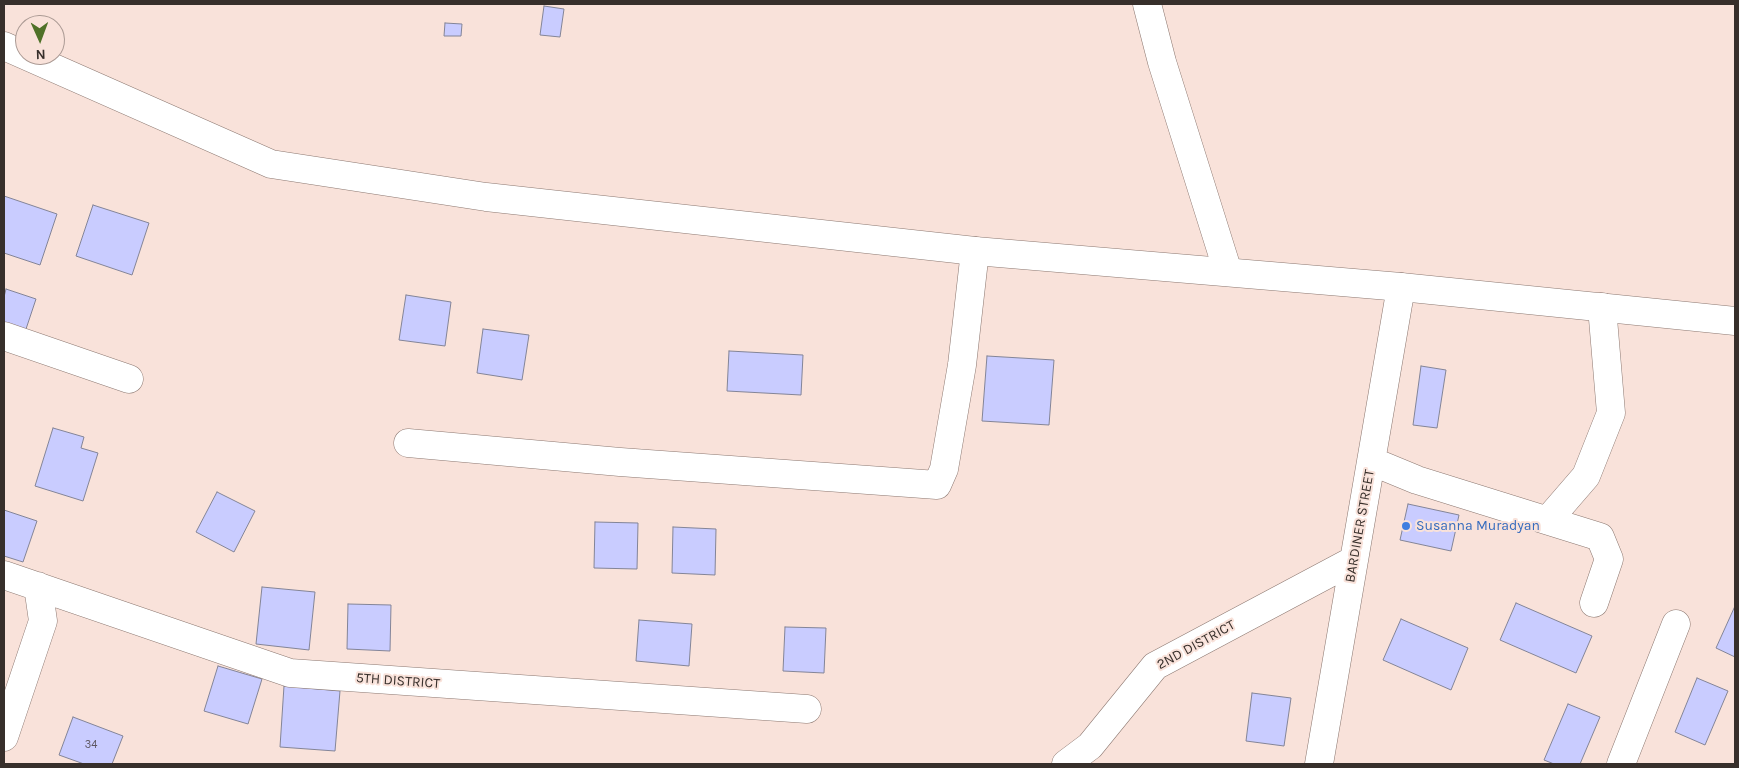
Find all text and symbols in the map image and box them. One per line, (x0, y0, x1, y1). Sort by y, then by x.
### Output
north arrow (15, 15, 65, 65)
text: N (35, 46, 46, 63)
street label: BARDINER STREET (1342, 468, 1378, 584)
place label: Susanna Muradyan (1416, 518, 1540, 534)
marker: Susanna Muradyan (1400, 520, 1412, 532)
street label: 2ND DISTRICT (1154, 617, 1238, 673)
street label: 5TH DISTRICT (355, 670, 441, 692)
house number: 34 (85, 738, 97, 752)

